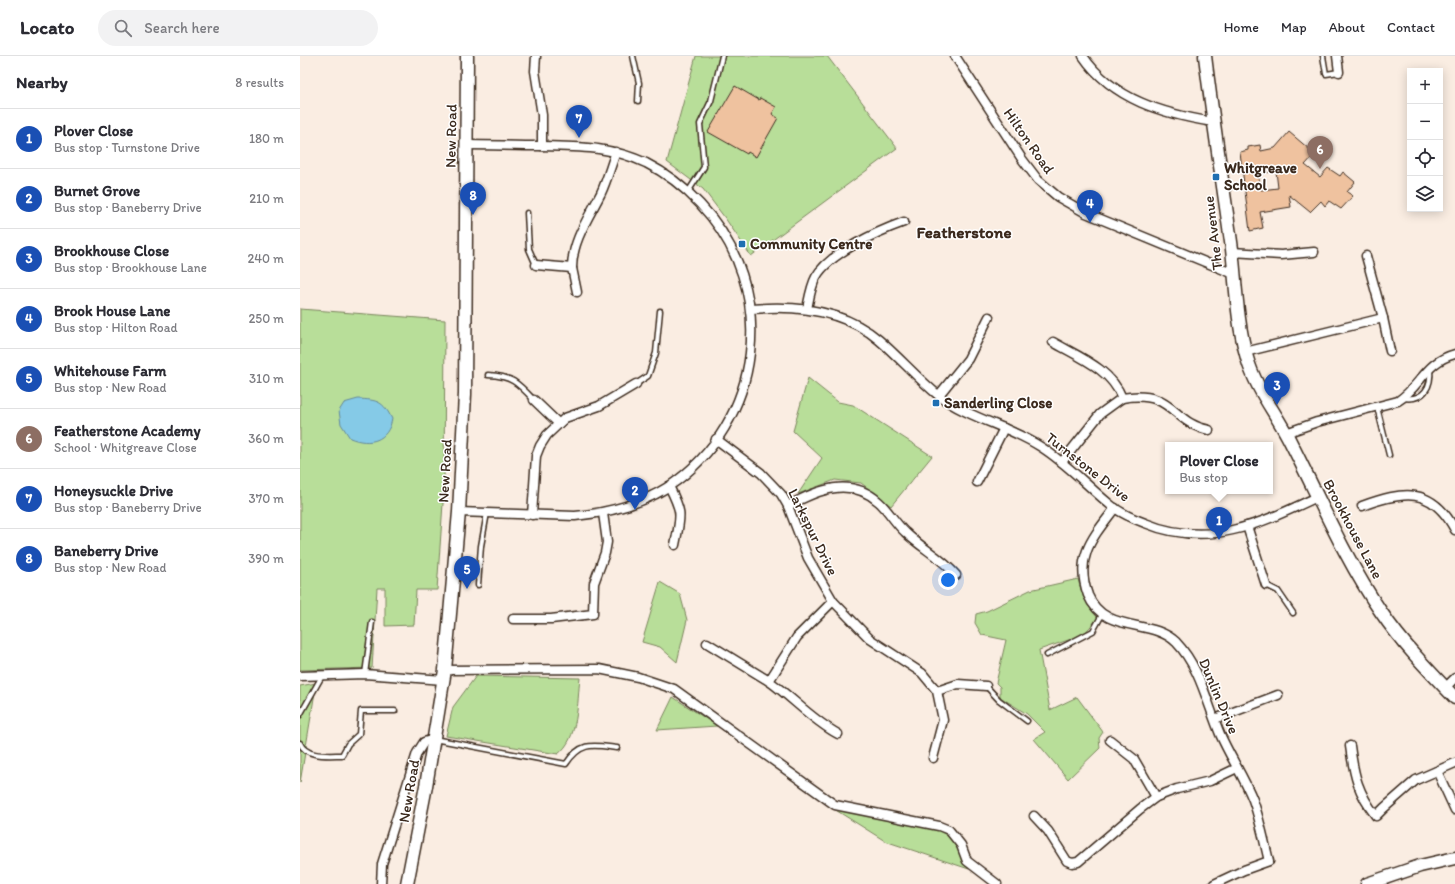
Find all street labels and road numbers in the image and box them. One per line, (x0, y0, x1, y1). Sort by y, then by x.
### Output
street label: New Road (441, 104, 461, 168)
street label: Hilton Road (1000, 105, 1059, 178)
street label: The Avenue (1200, 195, 1226, 271)
street label: Turnstone Drive (1042, 429, 1134, 505)
street label: New Road (434, 439, 456, 503)
street label: Brookhouse Lane (1319, 476, 1387, 582)
street label: Larkspur Drive (784, 485, 842, 579)
street label: Dunlin Drive (1195, 655, 1243, 737)
street label: New Road (395, 758, 423, 824)

